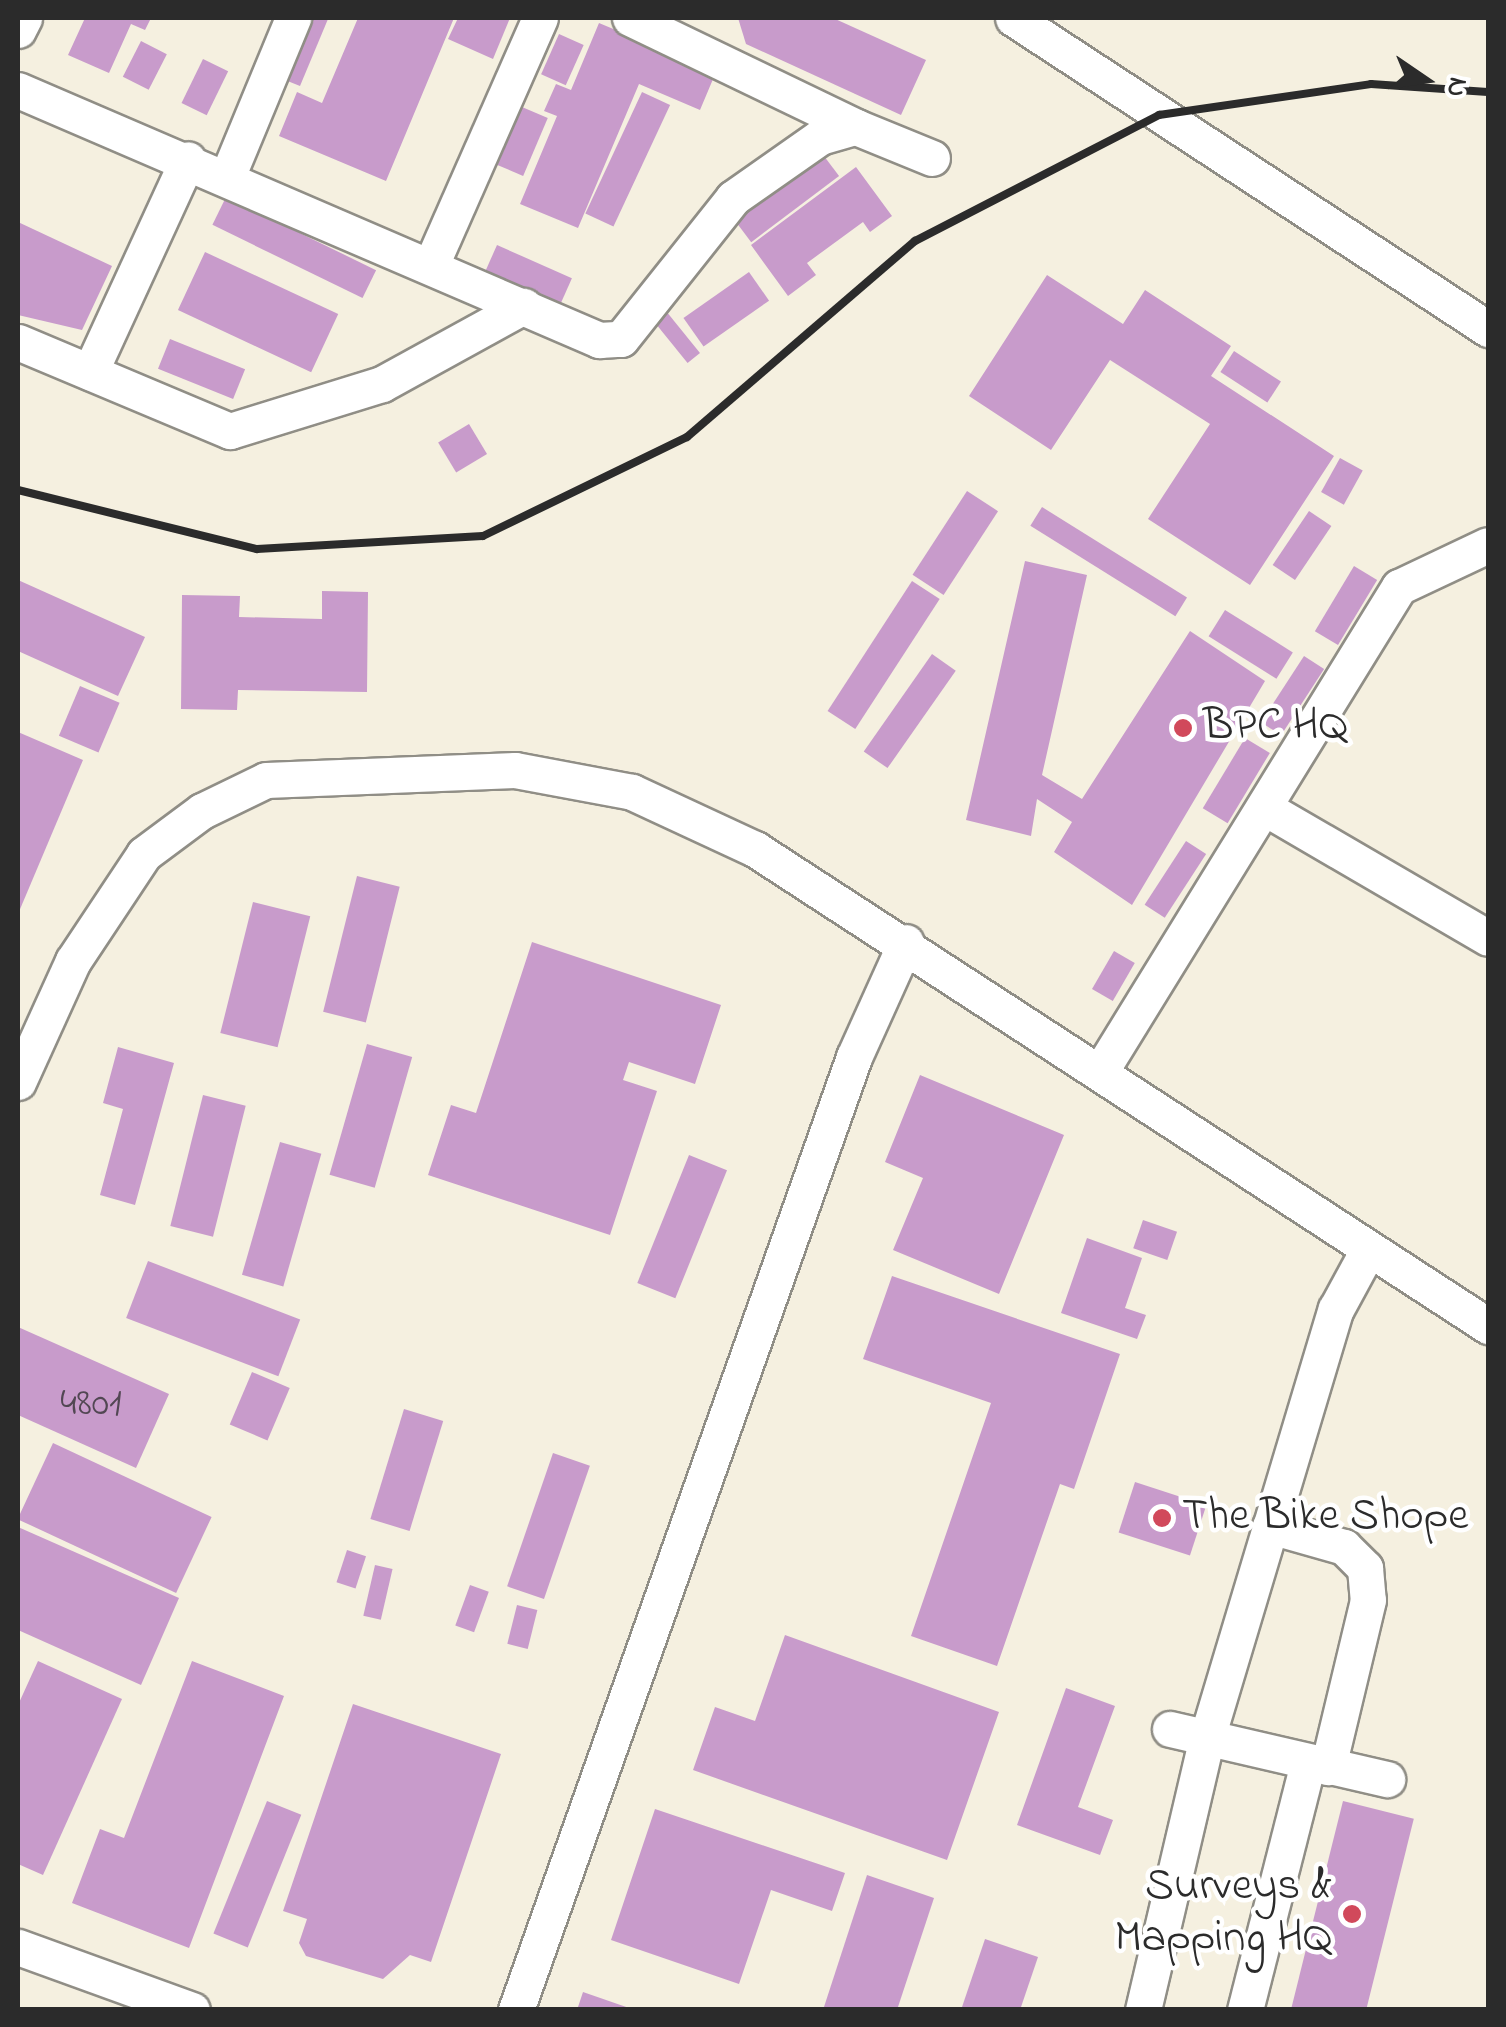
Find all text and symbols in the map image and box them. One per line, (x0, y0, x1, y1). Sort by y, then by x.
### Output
north arrow (1376, 30, 1476, 130)
text: N (1434, 73, 1478, 101)
place label: BPC HQ (1203, 701, 1348, 755)
marker: BPC HQ (1172, 717, 1194, 739)
house number: 4801 (60, 1381, 122, 1429)
place label: The Bike Shope (1182, 1491, 1468, 1545)
marker: The Bike Shope (1151, 1507, 1173, 1529)
place label: Surveys & Mapping HQ (1115, 1861, 1332, 1967)
marker: Surveys & Mapping HQ (1341, 1903, 1363, 1925)

